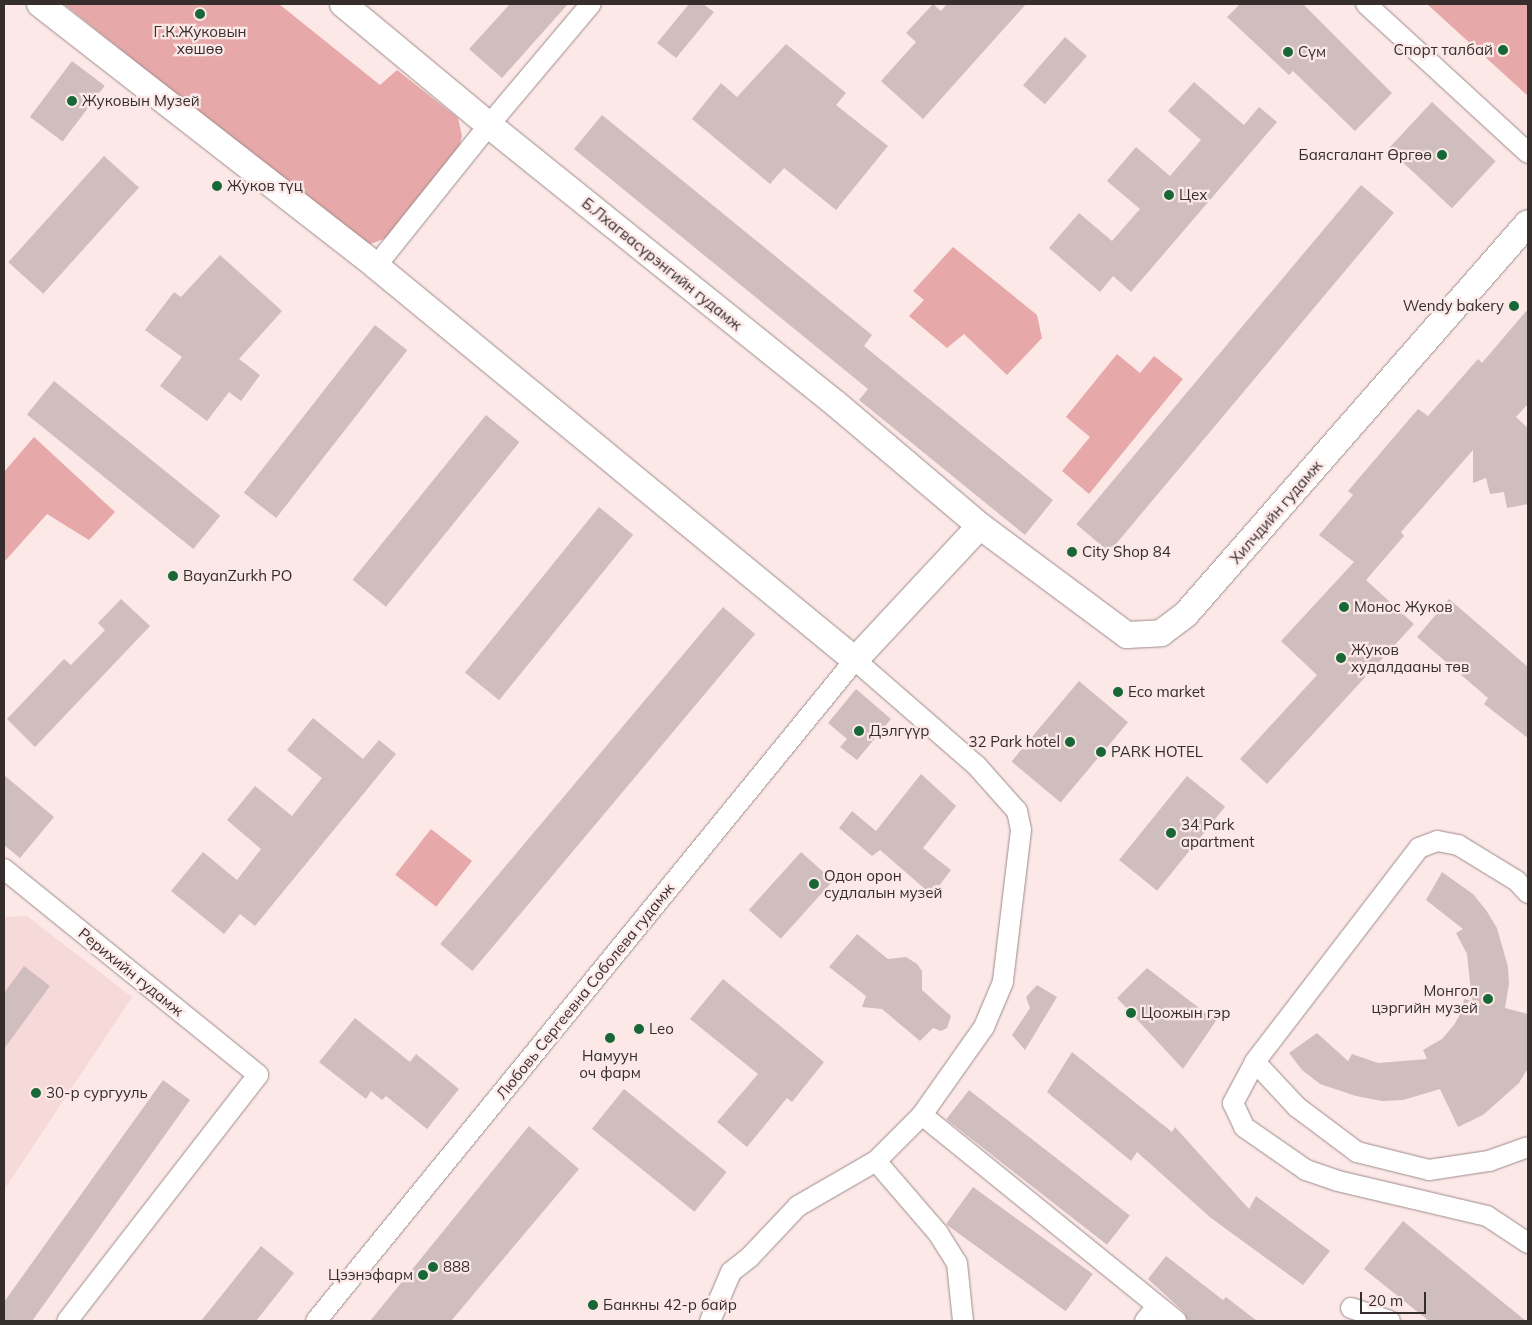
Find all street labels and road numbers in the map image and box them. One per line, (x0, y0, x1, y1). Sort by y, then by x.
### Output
street label: Б.Лхагвасүрэнгийн гудамж (578, 194, 746, 334)
street label: Хилчдийн гудамж (1226, 457, 1326, 567)
street label: Любовь Сергеевна Соболева гудамж (492, 880, 678, 1102)
street label: Рерихийн гудамж (75, 924, 187, 1020)

